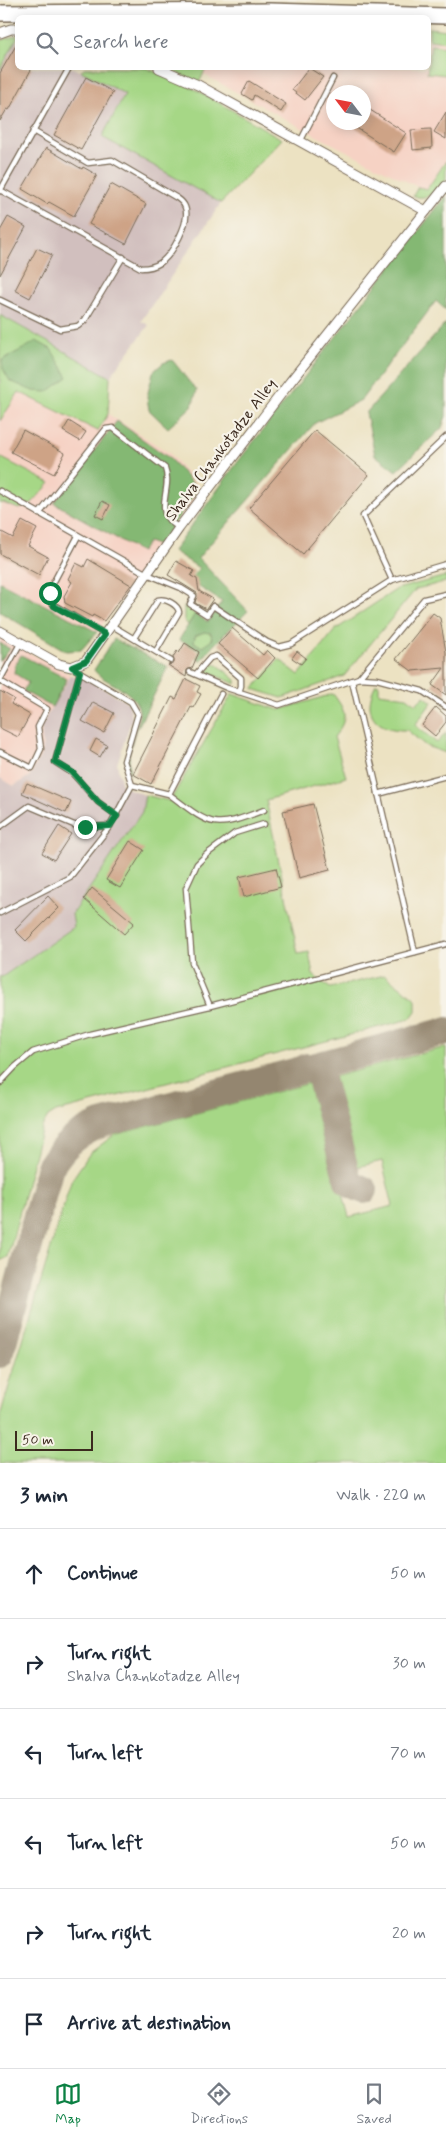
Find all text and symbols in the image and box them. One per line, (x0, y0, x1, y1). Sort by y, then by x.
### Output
search box (15, 15, 431, 70)
icon: search (33, 29, 61, 57)
text: Search here (73, 30, 169, 55)
north arrow (326, 85, 371, 130)
street label: Shalva Chankotadze Alley (161, 375, 282, 525)
route start (39, 582, 62, 605)
route end (74, 816, 97, 839)
scale bar (15, 1428, 92, 1451)
text: 50 m (22, 1431, 53, 1449)
text: 3 min (20, 1482, 68, 1510)
text: Walk · 220 m (336, 1485, 426, 1506)
icon: ahead (20, 1560, 48, 1588)
text: Continue (67, 1561, 138, 1586)
text: 50 m (390, 1563, 426, 1584)
text: Turn right (67, 1641, 151, 1666)
icon: right (20, 1650, 48, 1678)
text: 30 m (393, 1653, 426, 1674)
text: Shalva Chankotadze Alley (67, 1666, 240, 1687)
icon: left (20, 1740, 48, 1768)
text: Turn left (67, 1741, 143, 1766)
text: 70 m (390, 1743, 426, 1764)
icon: left (20, 1830, 48, 1858)
text: Turn left (67, 1831, 143, 1856)
text: 50 m (390, 1833, 426, 1854)
icon: right (20, 1920, 48, 1948)
text: Turn right (67, 1921, 151, 1946)
text: 20 m (392, 1923, 426, 1944)
icon: arrive (20, 2010, 48, 2038)
text: Arrive at destination (67, 2011, 231, 2036)
tab: Map (54, 2080, 82, 2128)
tab: Directions (191, 2080, 248, 2128)
tab: Saved (356, 2080, 392, 2128)

